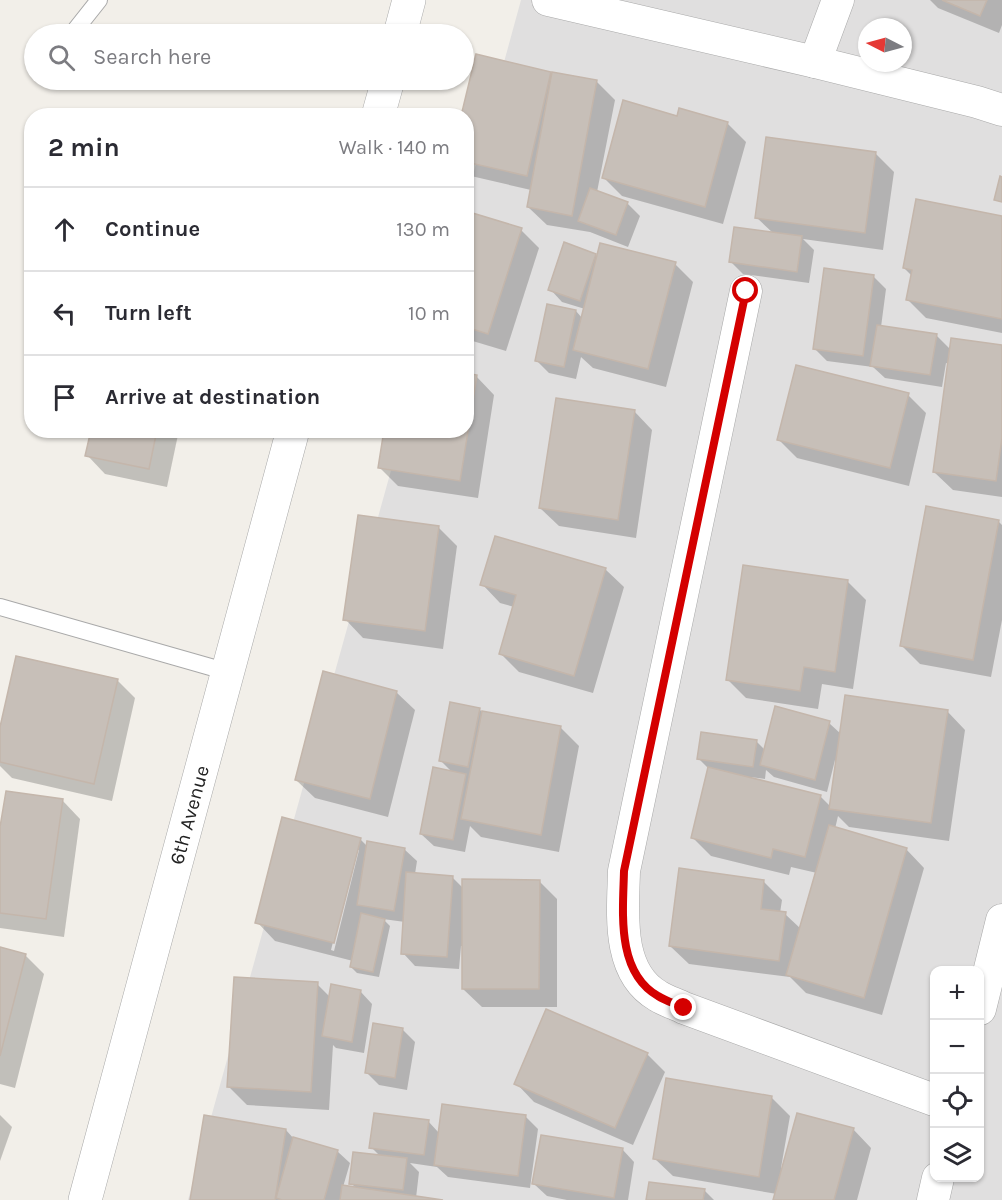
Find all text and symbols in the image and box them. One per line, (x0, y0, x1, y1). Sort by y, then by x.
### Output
north arrow (858, 18, 912, 72)
search box (24, 24, 474, 90)
icon: search (45, 41, 78, 74)
text: Search here (93, 44, 211, 70)
text: 2 min (48, 132, 120, 163)
text: Walk · 140 m (339, 136, 450, 159)
icon: ahead (48, 213, 81, 246)
text: Continue (105, 216, 200, 242)
text: 130 m (396, 218, 450, 241)
route start (732, 277, 758, 303)
icon: left (48, 297, 81, 330)
text: Turn left (105, 300, 192, 326)
text: 10 m (408, 302, 450, 325)
icon: arrive (48, 381, 81, 414)
text: Arrive at destination (105, 384, 320, 410)
street label: 6th Avenue (165, 763, 213, 867)
map controls (930, 966, 984, 1182)
button: + (930, 966, 984, 1020)
route end (670, 994, 696, 1020)
button: − (930, 1020, 984, 1074)
button: locate (930, 1074, 984, 1128)
button: layers (930, 1128, 984, 1182)

